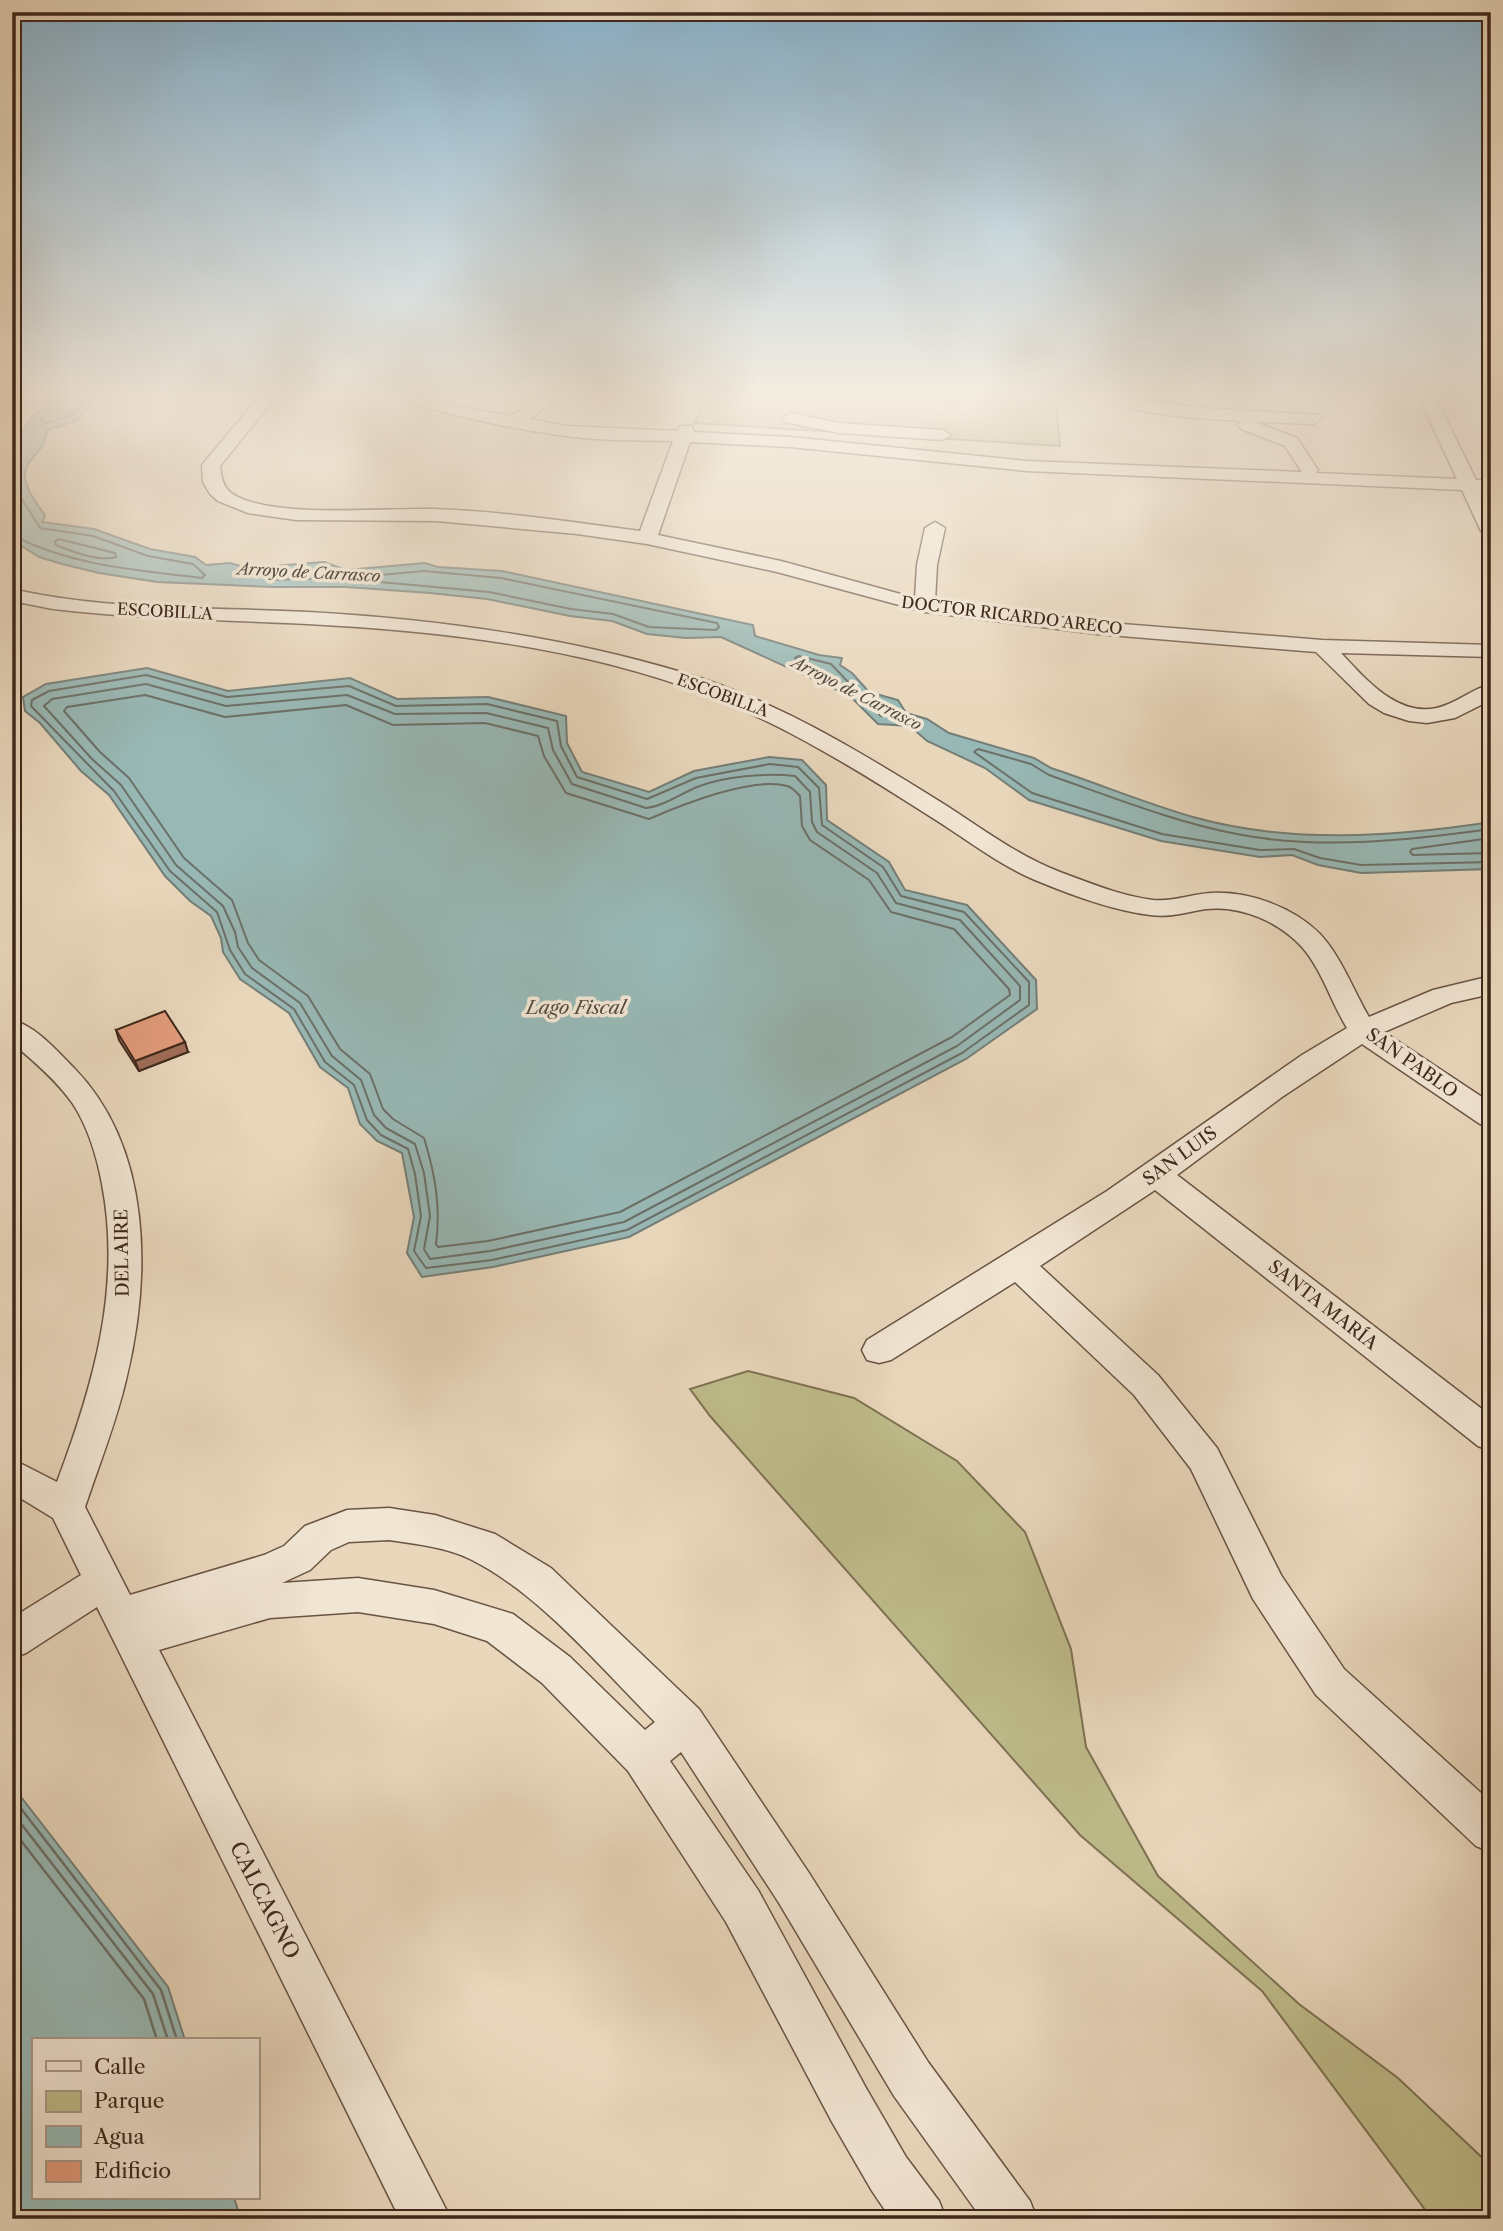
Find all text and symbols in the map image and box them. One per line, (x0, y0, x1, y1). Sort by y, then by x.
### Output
water label: Arroyo de Carrasco (234, 558, 381, 586)
street label: DOCTOR RICARDO ARECO (900, 592, 1124, 638)
street label: ESCOBILLA (117, 599, 215, 624)
water label: Arroyo de Carrasco (786, 650, 925, 734)
street label: ESCOBILLA (674, 669, 773, 721)
water label: Lago Fiscal (524, 996, 628, 1019)
street label: SAN PABLO (1362, 1023, 1462, 1103)
street label: SAN LUIS (1139, 1122, 1221, 1190)
street label: DEL AIRE (110, 1209, 134, 1297)
street label: SANTA MARÍA (1264, 1255, 1383, 1355)
street label: CALCAGNO (225, 1837, 305, 1963)
legend (32, 2038, 259, 2200)
text: Calle (94, 2054, 146, 2079)
text: Parque (94, 2088, 165, 2113)
text: Agua (93, 2124, 146, 2149)
text: Edificio (94, 2158, 171, 2183)

